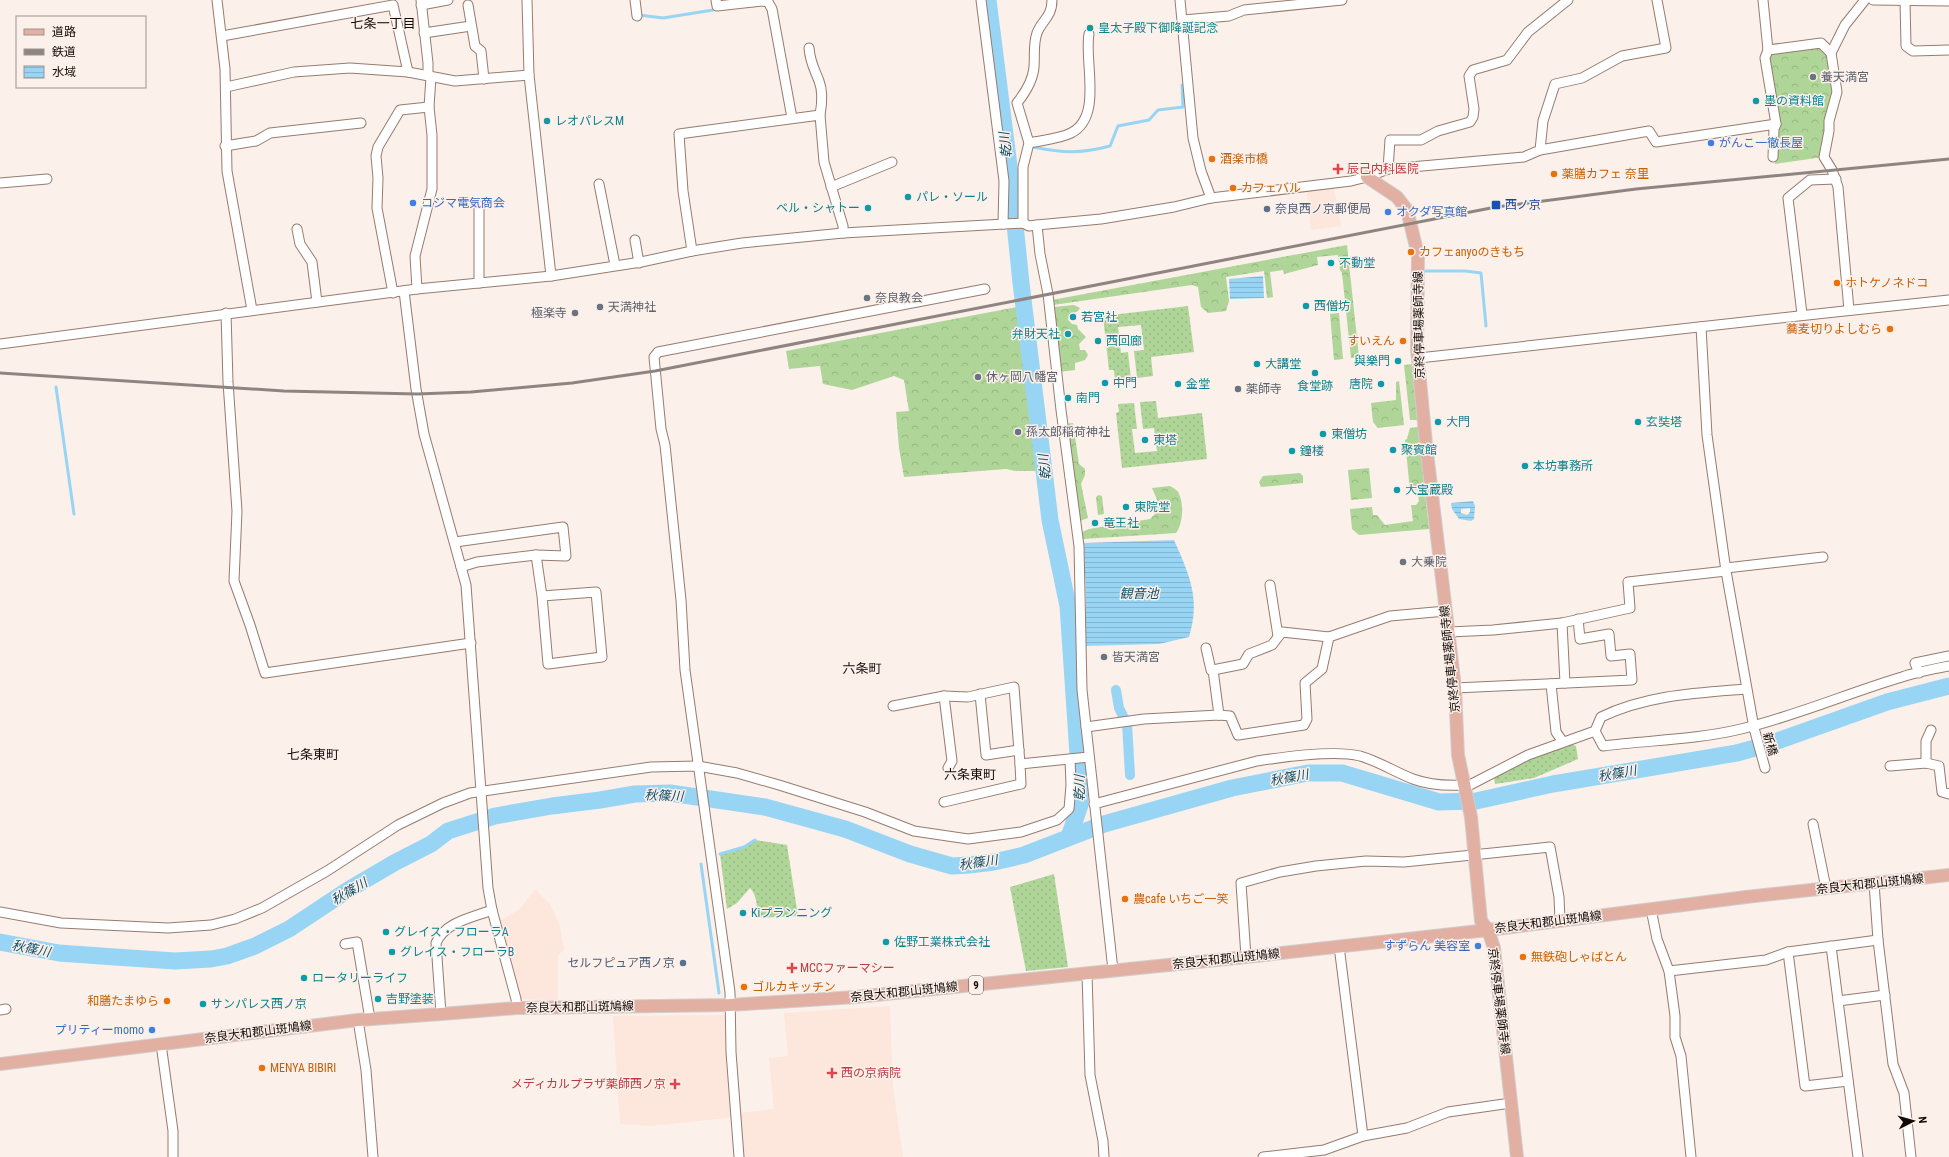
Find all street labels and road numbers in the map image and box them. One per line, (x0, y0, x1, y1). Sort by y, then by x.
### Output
street label: 京終停車場薬師寺線 (1411, 271, 1427, 379)
street label: 京終停車場薬師寺線 (1437, 605, 1463, 713)
street label: 新橋 (1760, 731, 1780, 757)
street label: 奈良大和郡山斑鳩線 (1816, 871, 1924, 897)
street label: 奈良大和郡山斑鳩線 (1494, 908, 1602, 936)
street label: 奈良大和郡山斑鳩線 (1172, 946, 1280, 972)
street label: 京終停車場薬師寺線 (1485, 947, 1513, 1055)
road number: 9 (969, 976, 983, 994)
street label: 奈良大和郡山斑鳩線 (850, 979, 958, 1005)
street label: 奈良大和郡山斑鳩線 (526, 999, 634, 1015)
street label: 奈良大和郡山斑鳩線 (204, 1018, 312, 1046)

